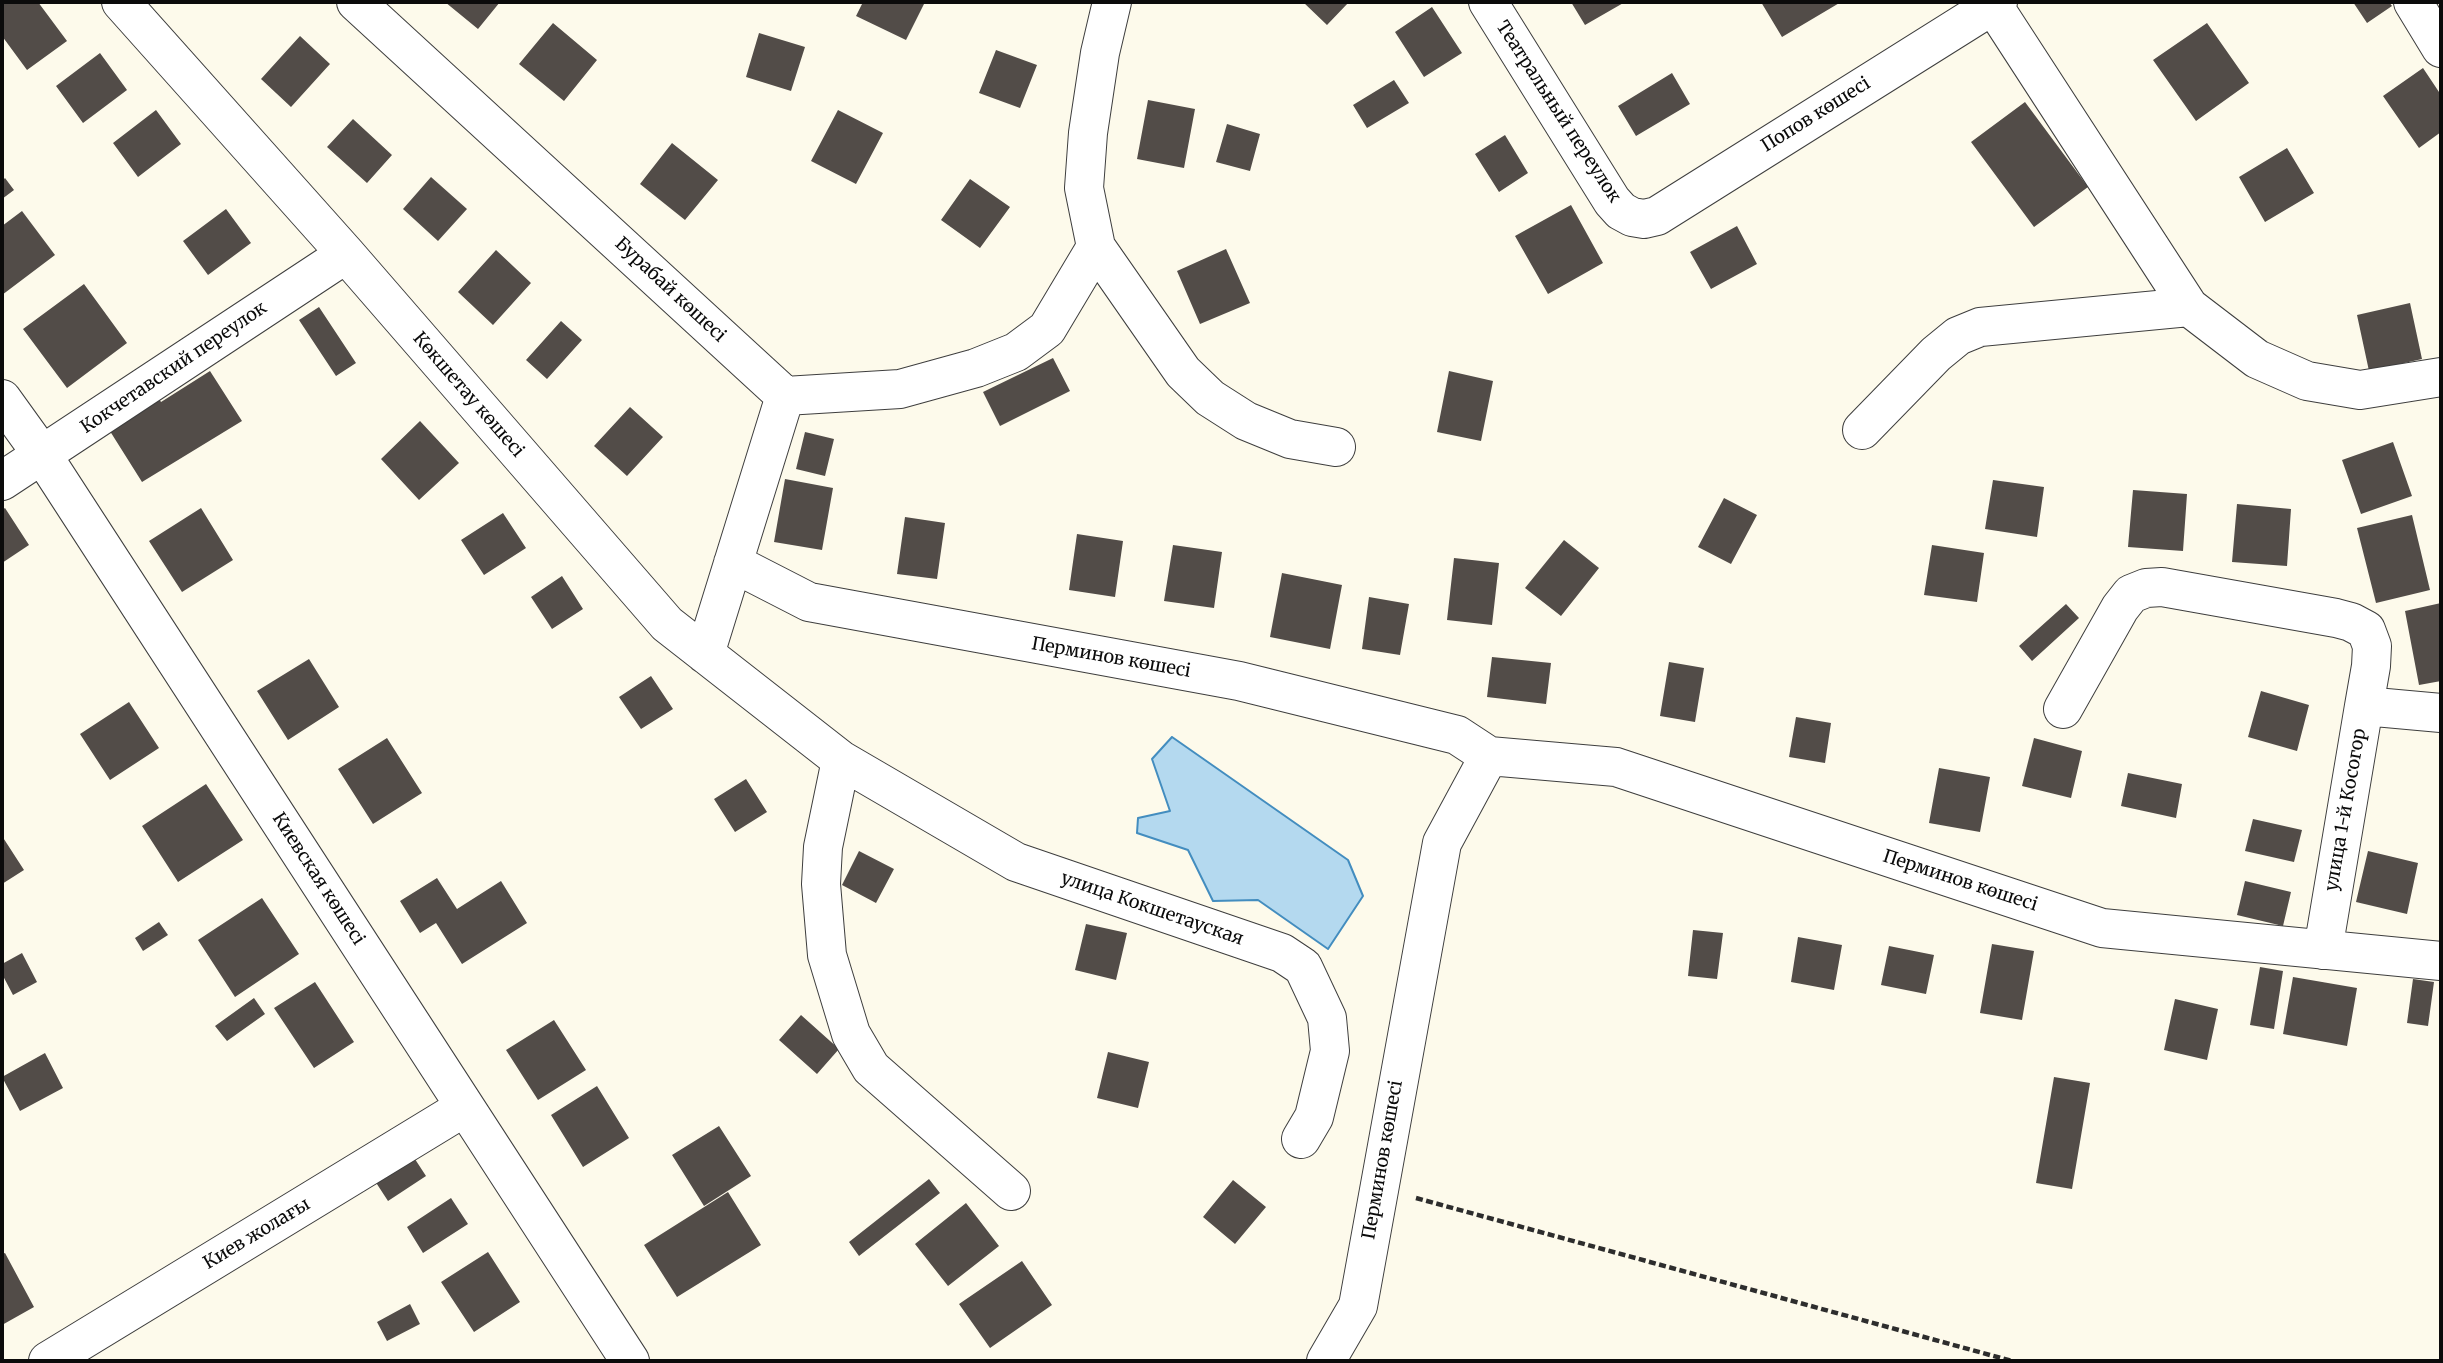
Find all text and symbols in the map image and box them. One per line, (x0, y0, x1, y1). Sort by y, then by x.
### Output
street label: Театральный переулок (1491, 17, 1625, 207)
street label: Попов көшесі (1758, 73, 1874, 157)
street label: Бурабай көшесі (610, 233, 730, 347)
street label: Кокчетавский переулок (77, 298, 271, 438)
street label: Көкшетау көшесі (408, 328, 528, 462)
street label: Перминов көшесі (1030, 633, 1192, 683)
street label: улица 1-й Косогор (2321, 727, 2371, 893)
street label: Киевская көшесі (267, 809, 369, 949)
street label: Перминов көшесі (1880, 846, 2040, 916)
street label: улица Кокшетауская (1058, 868, 1246, 950)
street label: Перминов көшесі (1358, 1079, 1408, 1241)
street label: Киев жолағы (200, 1194, 314, 1274)

